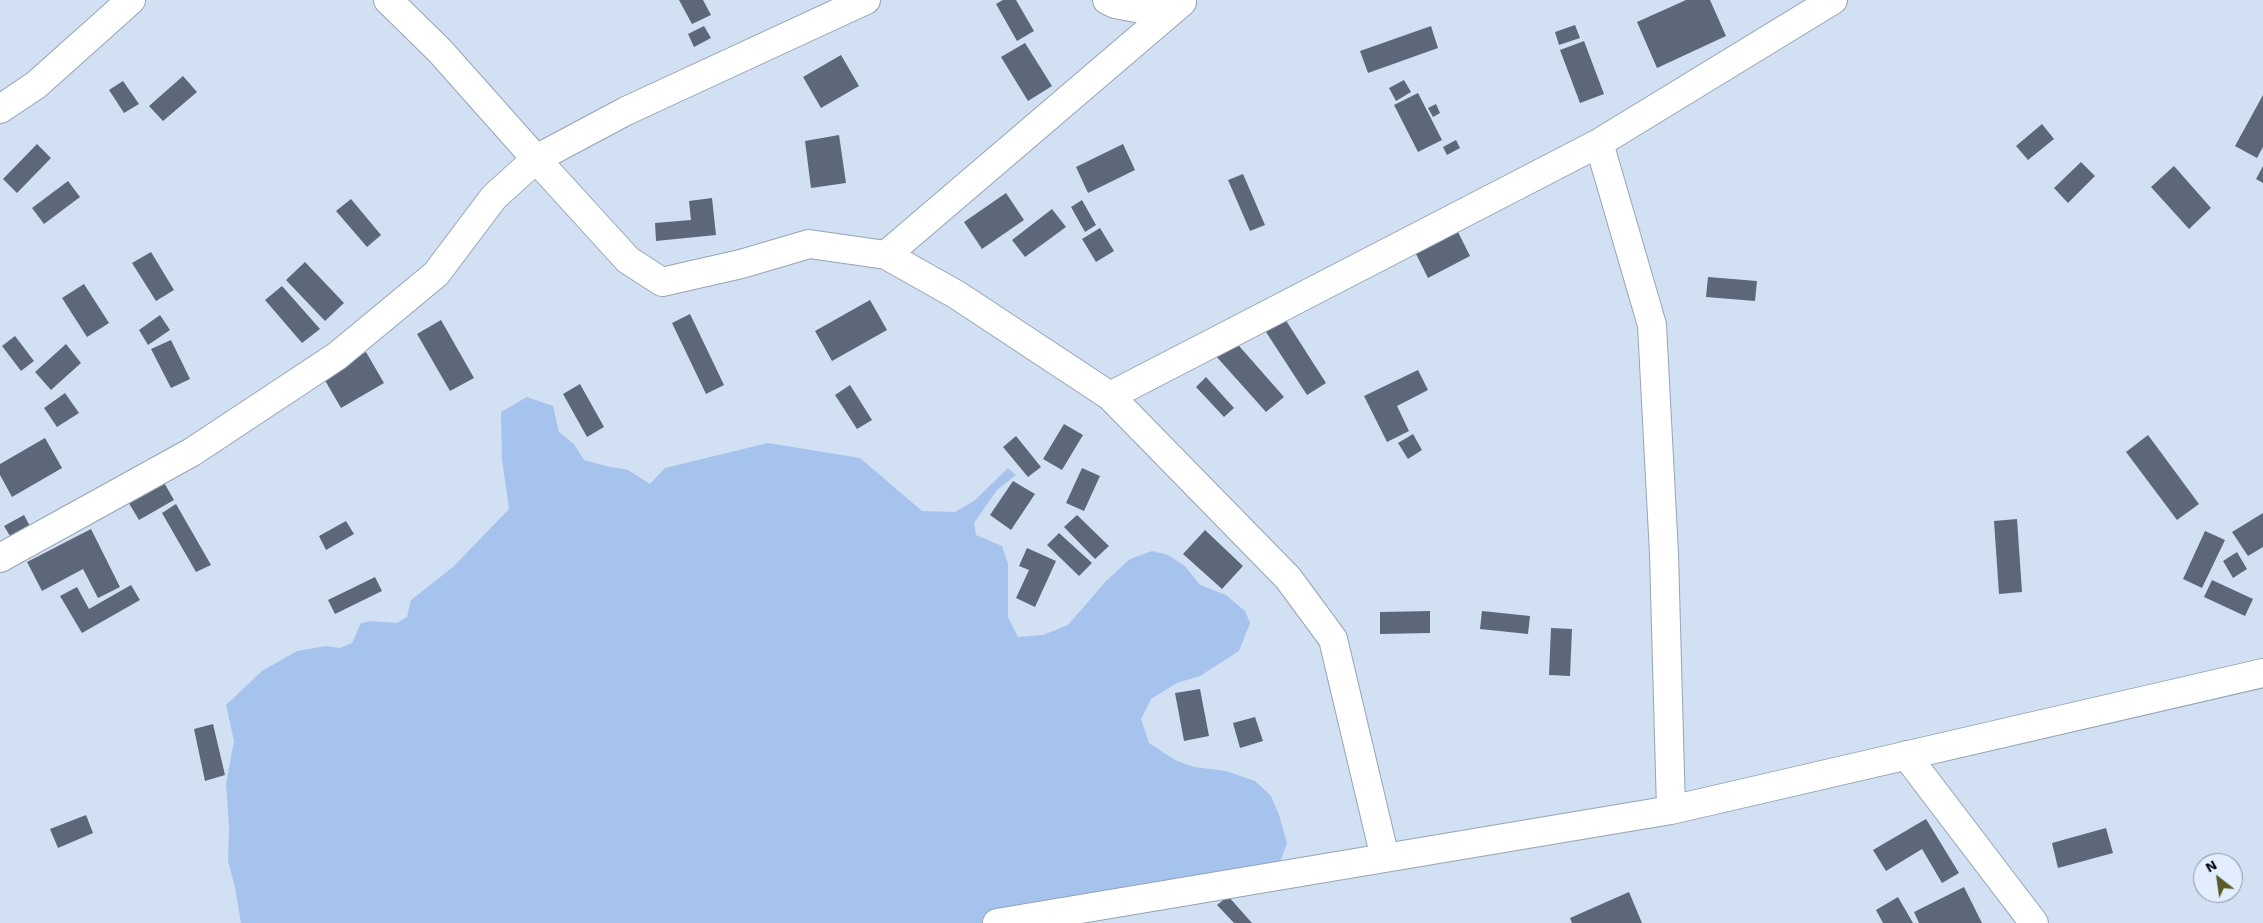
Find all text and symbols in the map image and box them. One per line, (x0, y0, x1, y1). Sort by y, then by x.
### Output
north arrow (2193, 853, 2243, 903)
text: N (2203, 856, 2219, 875)

